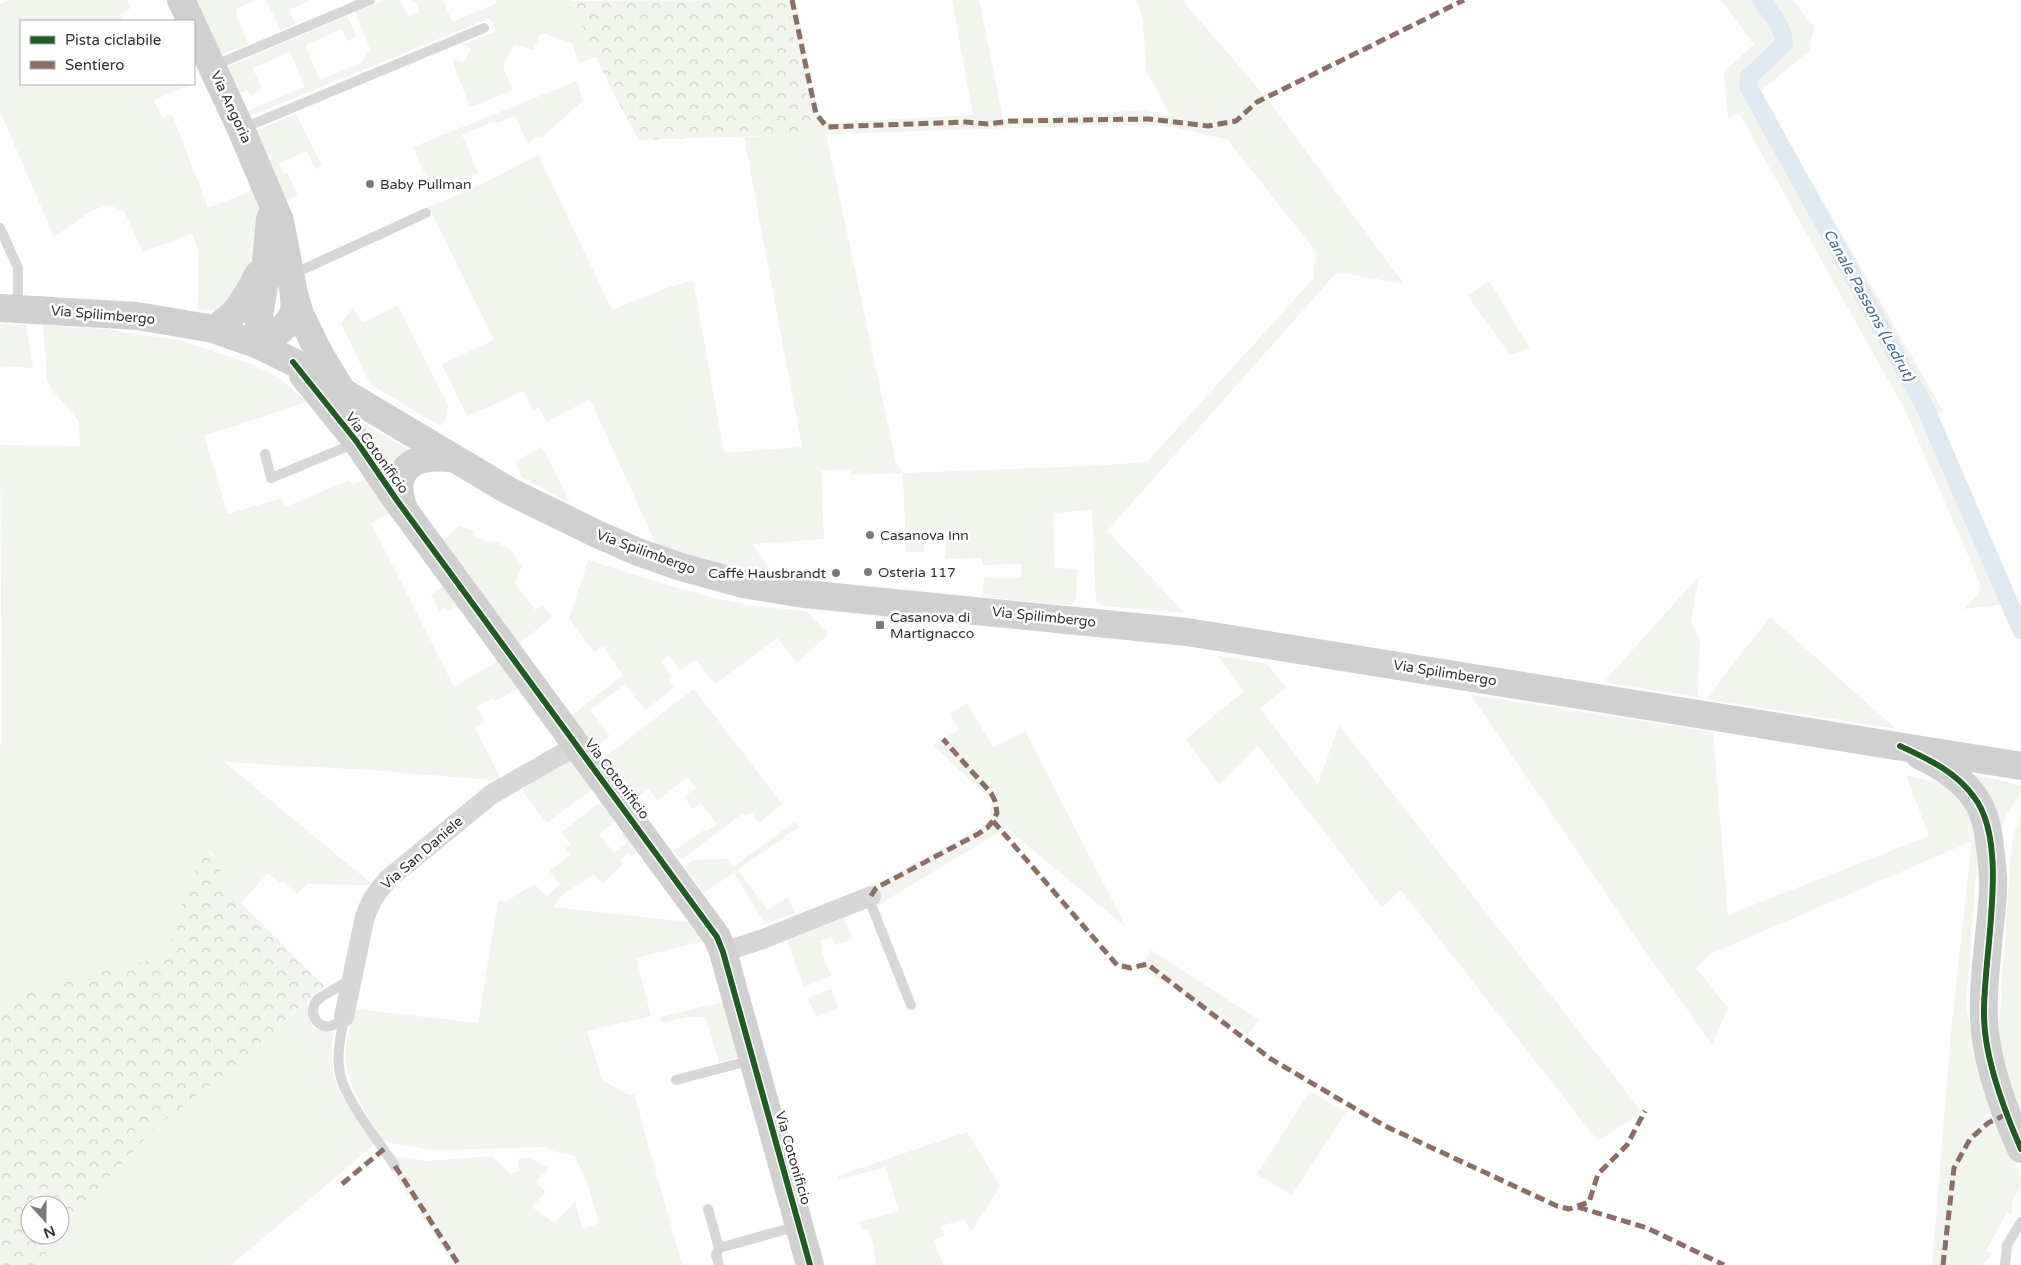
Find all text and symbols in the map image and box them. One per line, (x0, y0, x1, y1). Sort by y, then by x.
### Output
legend (20, 20, 195, 85)
text: Pista ciclabile (65, 31, 161, 49)
text: Sentiero (65, 56, 124, 74)
street label: Via Angoria (207, 68, 255, 146)
place label: Baby Pullman (380, 176, 472, 193)
marker: Baby Pullman (364, 178, 376, 190)
water label: Canale Passons (Ledrut) (1820, 226, 1919, 385)
street label: Via Spilimbergo (50, 302, 156, 328)
street label: Via Cotonificio (342, 409, 412, 497)
street label: Via Spilimbergo (594, 526, 698, 578)
place label: Casanova Inn (880, 527, 969, 544)
marker: Casanova Inn (864, 529, 876, 541)
place label: Osteria 117 (878, 564, 956, 581)
place label: Caffė Hausbrandt (708, 565, 827, 582)
marker: Osteria 117 (862, 566, 874, 578)
marker: Caffė Hausbrandt (830, 567, 842, 579)
street label: Via Spilimbergo (991, 603, 1097, 631)
place label: Casanova di Martignacco (890, 609, 974, 642)
marker: Casanova di Martignacco (874, 619, 886, 631)
street label: Via Spilimbergo (1392, 656, 1498, 690)
street label: Via Cotonificio (581, 735, 653, 823)
street label: Via San Daniele (378, 813, 466, 893)
street label: Via Cotonificio (772, 1109, 814, 1207)
north arrow (20, 1195, 70, 1245)
text: N (41, 1222, 58, 1242)

